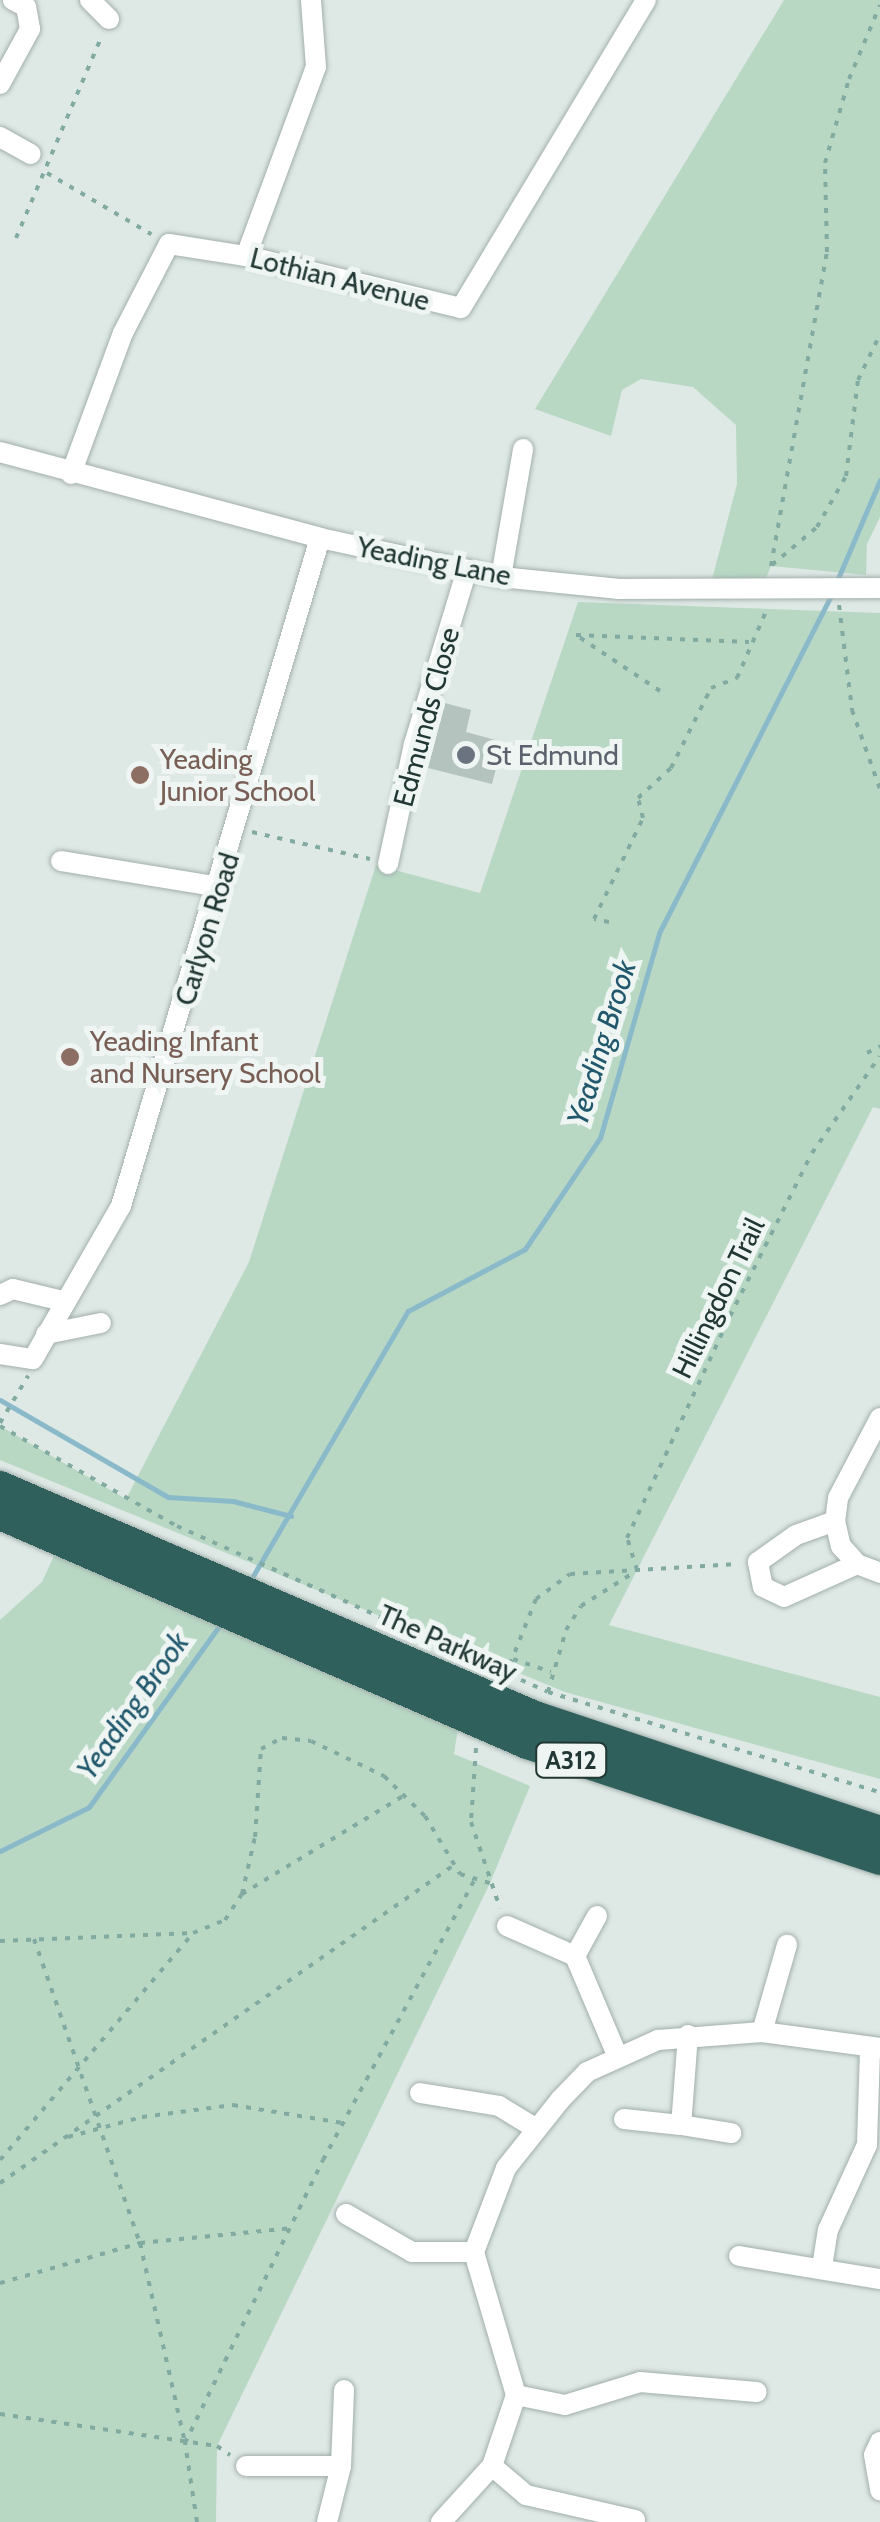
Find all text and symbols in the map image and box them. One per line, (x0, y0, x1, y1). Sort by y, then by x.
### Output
street label: Lothian Avenue (247, 240, 433, 318)
street label: Yeading Lane (354, 530, 514, 592)
street label: Edmunds Close (386, 624, 466, 810)
place label: St Edmund (486, 738, 619, 772)
place label: Yeading Junior School (160, 742, 315, 808)
marker: St Edmund (455, 744, 477, 766)
marker: Yeading Junior School (129, 764, 151, 786)
street label: Carlyon Road (168, 849, 246, 1009)
water label: Yeading Brook (560, 956, 644, 1130)
place label: Yeading Infant and Nursery School (90, 1024, 321, 1090)
marker: Yeading Infant and Nursery School (59, 1046, 81, 1068)
street label: Hillingdon Trail (665, 1212, 771, 1384)
street label: The Parkway (373, 1598, 523, 1688)
water label: Yeading Brook (69, 1626, 197, 1786)
road number: A312 (534, 1740, 608, 1780)

